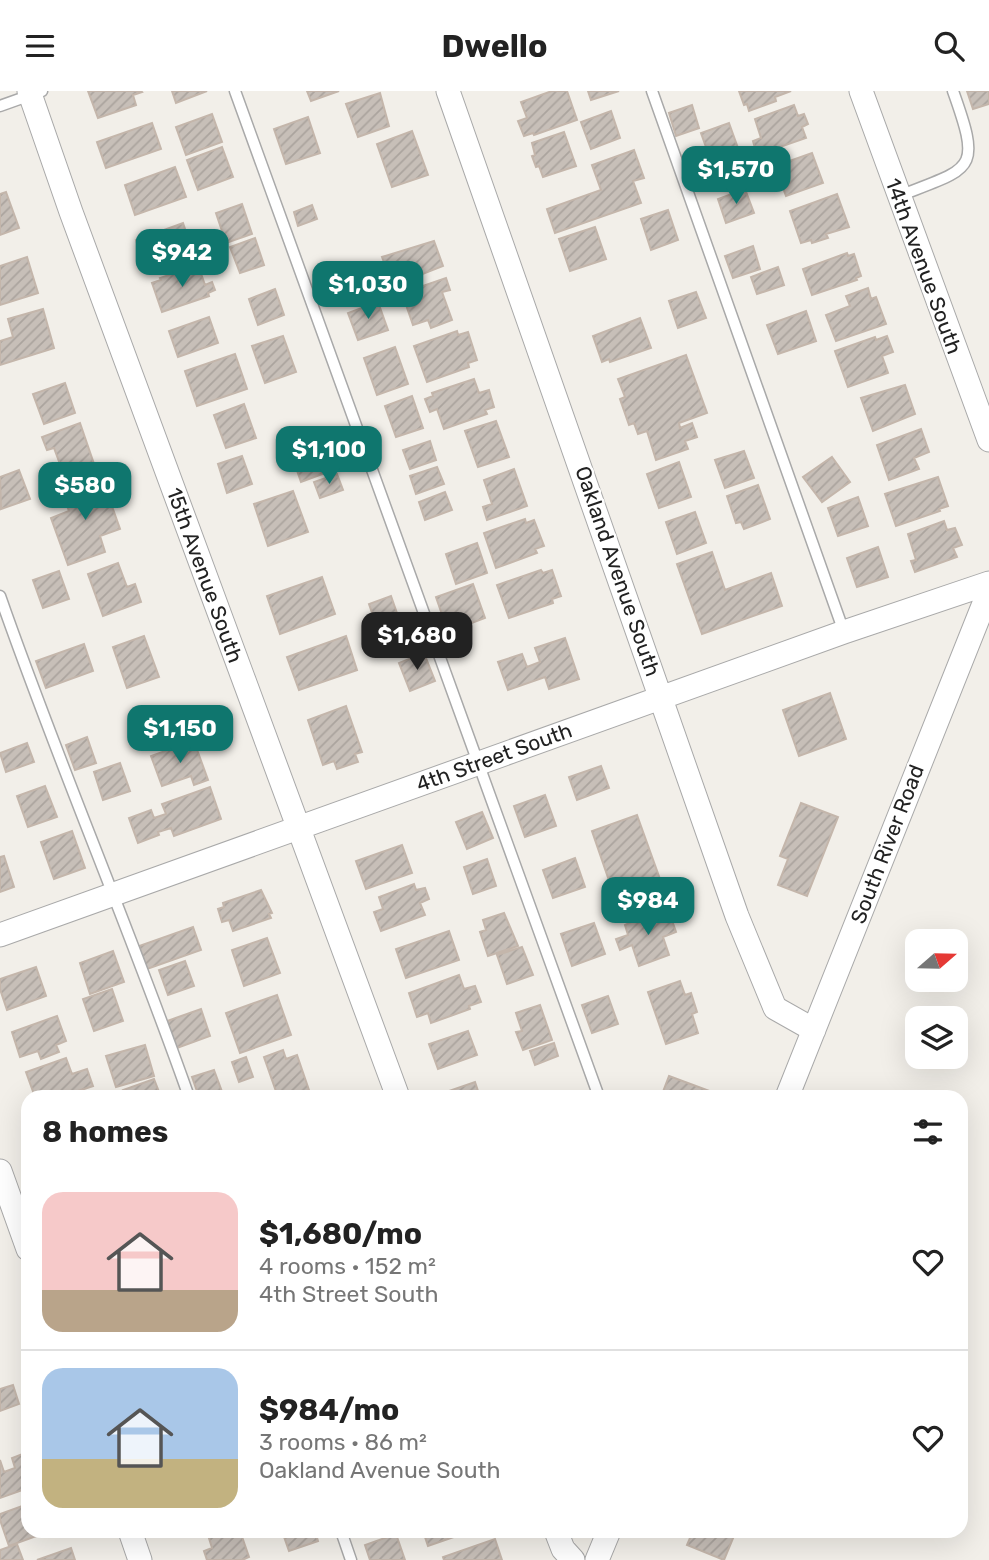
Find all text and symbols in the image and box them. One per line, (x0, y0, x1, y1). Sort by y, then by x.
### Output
icon: menu (21, 27, 59, 65)
text: Dwello (441, 27, 548, 65)
icon: search (930, 27, 968, 65)
pin: $1,570 (679, 146, 793, 206)
text: $1,570 (698, 155, 774, 183)
street label: 14th Avenue South (881, 175, 967, 357)
pin: $942 (141, 229, 223, 289)
text: $942 (152, 238, 212, 266)
pin: $1,030 (311, 261, 425, 321)
text: $1,030 (328, 270, 408, 298)
pin: $1,100 (272, 427, 386, 486)
text: $1,100 (292, 435, 366, 463)
pin: $580 (44, 463, 126, 522)
street label: Oakland Avenue South (570, 463, 666, 679)
text: $580 (54, 471, 116, 499)
street label: 15th Avenue South (162, 484, 248, 666)
pin: $1,680 (360, 613, 474, 672)
text: $1,680 (377, 621, 457, 649)
pin: $1,150 (123, 705, 237, 765)
text: $1,150 (143, 714, 217, 742)
street label: 4th Street South (413, 717, 575, 797)
street label: South River Road (845, 761, 929, 927)
pin: $984 (607, 877, 689, 937)
text: $984 (617, 886, 679, 914)
north arrow (905, 929, 968, 992)
map controls (905, 929, 968, 1069)
button: layers (905, 1006, 968, 1069)
icon: filters (909, 1113, 947, 1151)
text: 8 homes (42, 1114, 168, 1150)
text: $1,680/mo (259, 1216, 422, 1252)
icon: home (98, 1220, 182, 1304)
icon: heart (909, 1243, 947, 1281)
text: 4 rooms · 152 m² (259, 1252, 436, 1280)
text: 4th Street South (259, 1280, 438, 1308)
text: $984/mo (259, 1392, 399, 1428)
icon: home (98, 1396, 182, 1480)
icon: heart (909, 1419, 947, 1457)
text: 3 rooms · 86 m² (259, 1428, 427, 1456)
text: Oakland Avenue South (259, 1456, 501, 1484)

